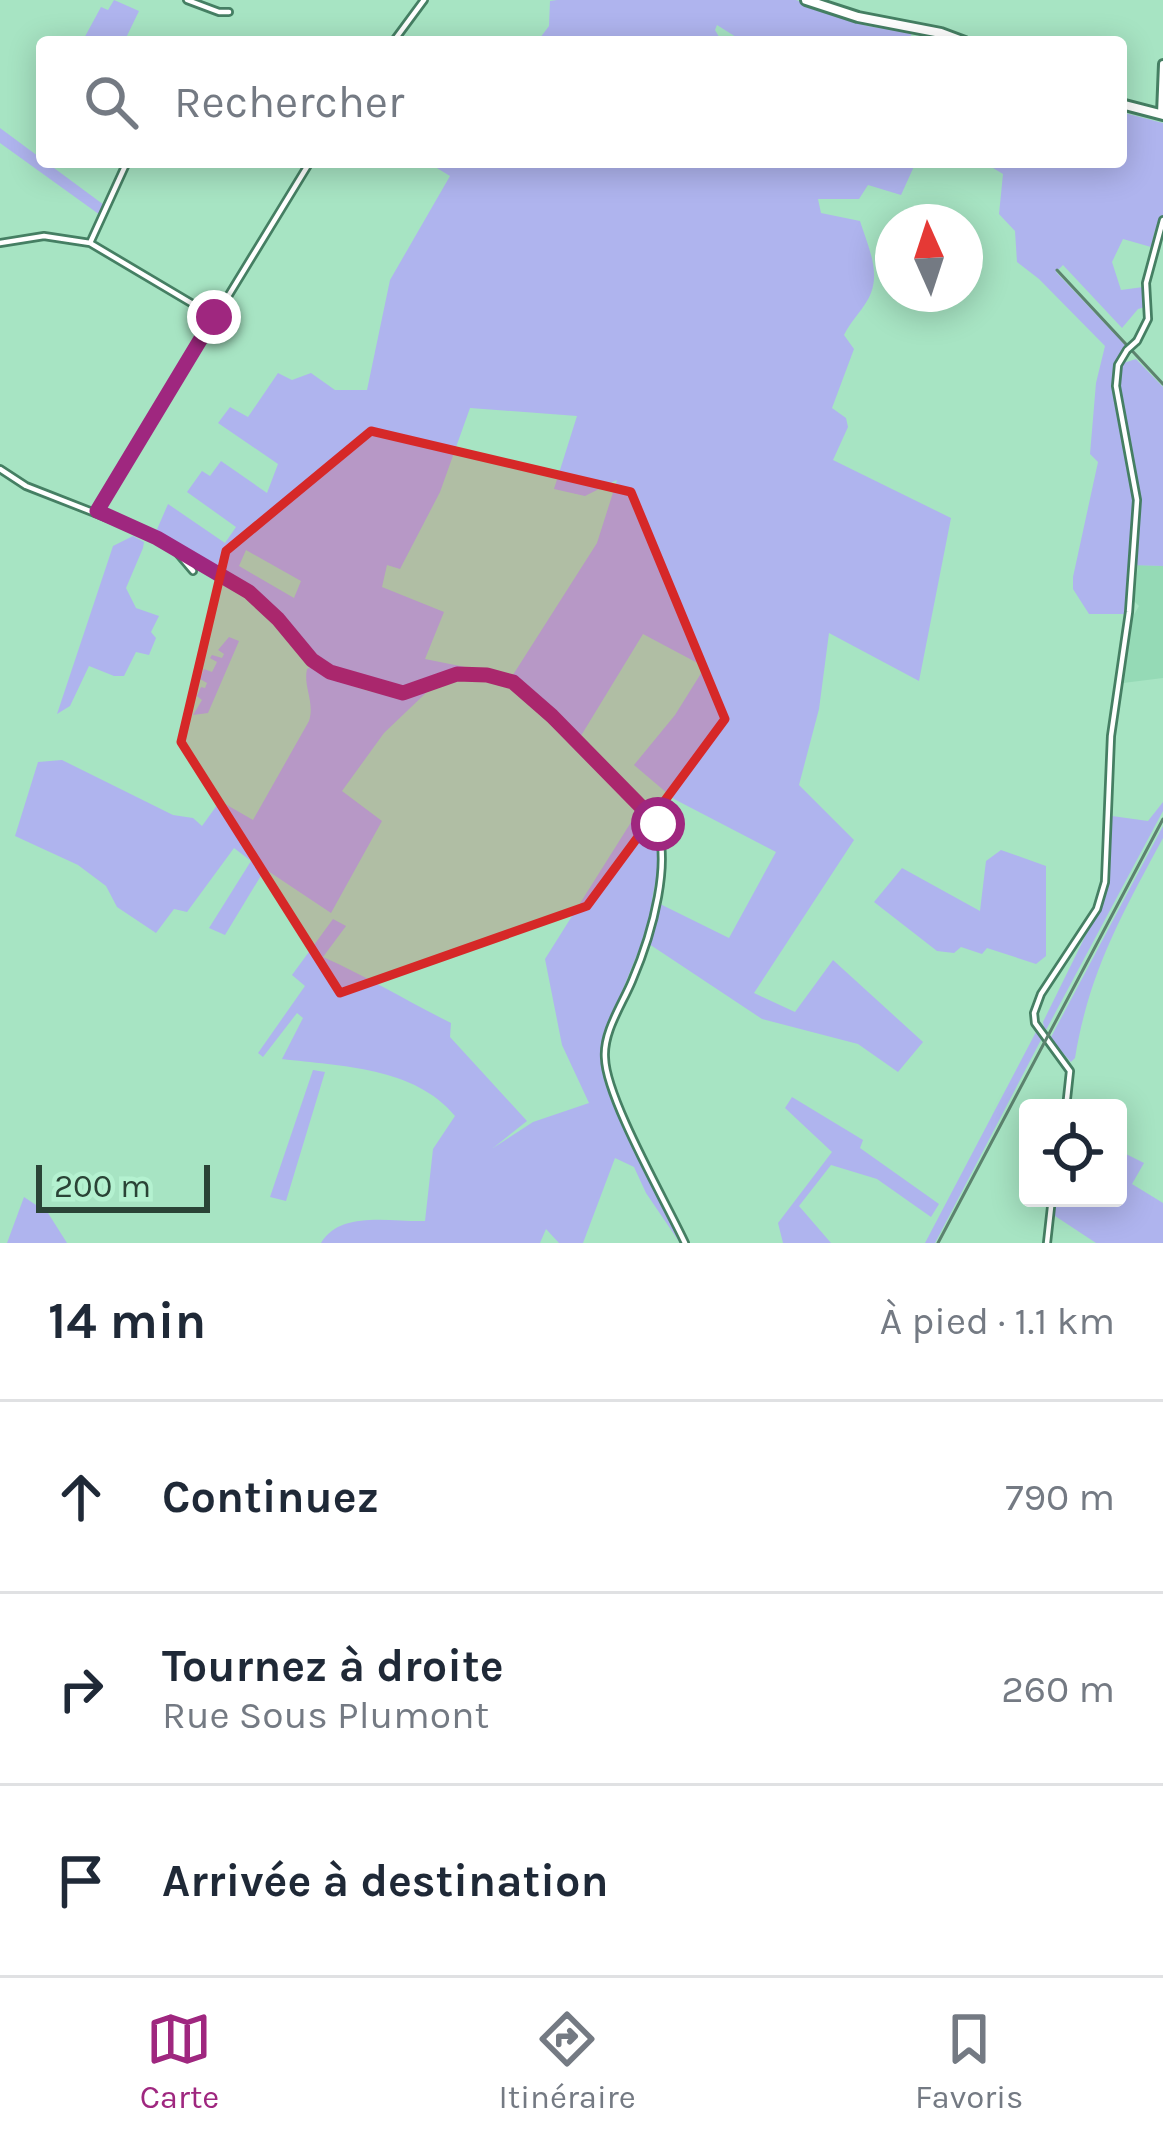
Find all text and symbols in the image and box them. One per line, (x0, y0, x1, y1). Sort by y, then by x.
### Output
search box (36, 36, 1127, 168)
icon: search (78, 69, 144, 135)
text: Rechercher (174, 76, 404, 128)
north arrow (875, 204, 983, 312)
route end (187, 290, 241, 344)
route start (631, 797, 685, 851)
map controls (1019, 1099, 1127, 1207)
button: locate (1019, 1099, 1127, 1207)
scale bar (36, 1159, 210, 1212)
text: 200 m (54, 1167, 151, 1205)
text: 14 min (48, 1291, 206, 1351)
text: À pied · 1.1 km (880, 1298, 1115, 1344)
icon: ahead (48, 1464, 114, 1530)
text: Continuez (162, 1471, 379, 1523)
text: 790 m (1005, 1474, 1115, 1520)
text: Tournez à droite (162, 1640, 504, 1692)
icon: right (48, 1656, 114, 1722)
text: 260 m (1001, 1666, 1115, 1712)
text: Rue Sous Plumont (162, 1692, 489, 1738)
icon: arrive (48, 1848, 114, 1914)
text: Arrivée à destination (162, 1855, 609, 1907)
tab: Carte (140, 2006, 219, 2116)
tab: Itinéraire (499, 2006, 636, 2116)
tab: Favoris (915, 2006, 1023, 2116)

